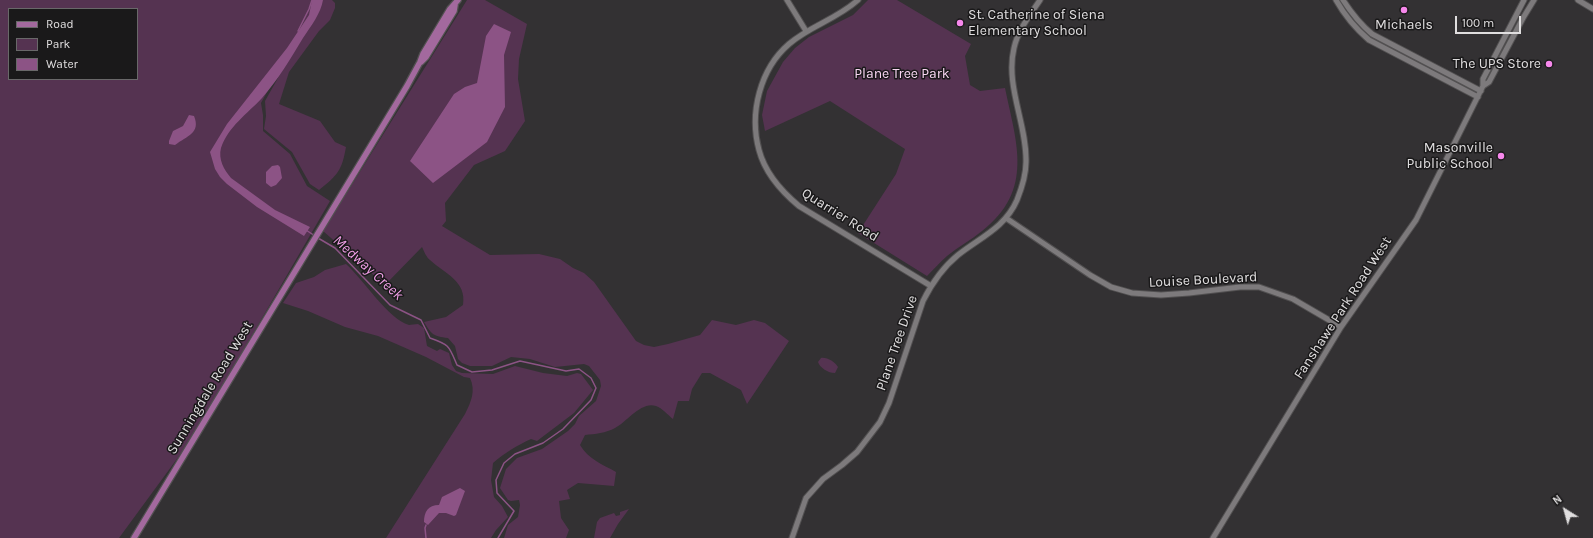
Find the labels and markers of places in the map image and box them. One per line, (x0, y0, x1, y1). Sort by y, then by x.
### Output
marker: Michaels (1399, 5, 1409, 15)
place label: St. Catherine of Siena Elementary School (968, 7, 1105, 40)
place label: Michaels (1375, 17, 1433, 33)
marker: St. Catherine of Siena Elementary School (955, 18, 965, 28)
place label: The UPS Store (1453, 56, 1541, 72)
marker: The UPS Store (1544, 59, 1554, 69)
place label: Masonville Public School (1406, 140, 1493, 172)
marker: Masonville Public School (1496, 151, 1506, 161)

